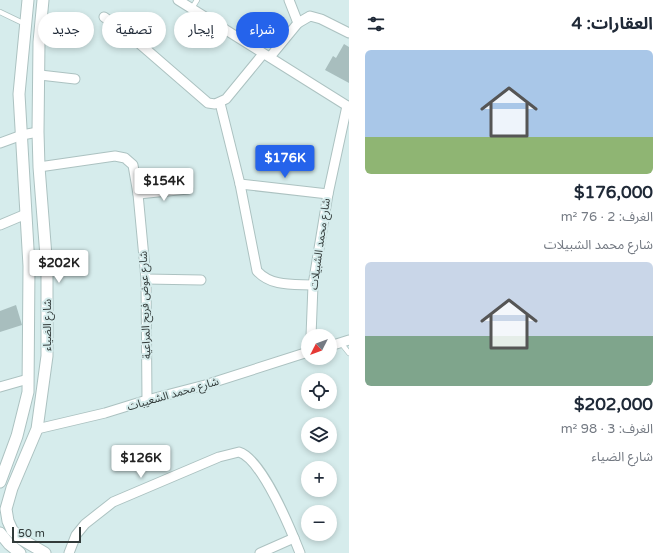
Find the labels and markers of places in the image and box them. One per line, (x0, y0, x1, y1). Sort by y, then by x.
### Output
pin: $176K (257, 145, 313, 179)
pin: $154K (136, 168, 192, 202)
pin: $202K (31, 250, 87, 284)
pin: $126K (113, 445, 169, 479)

